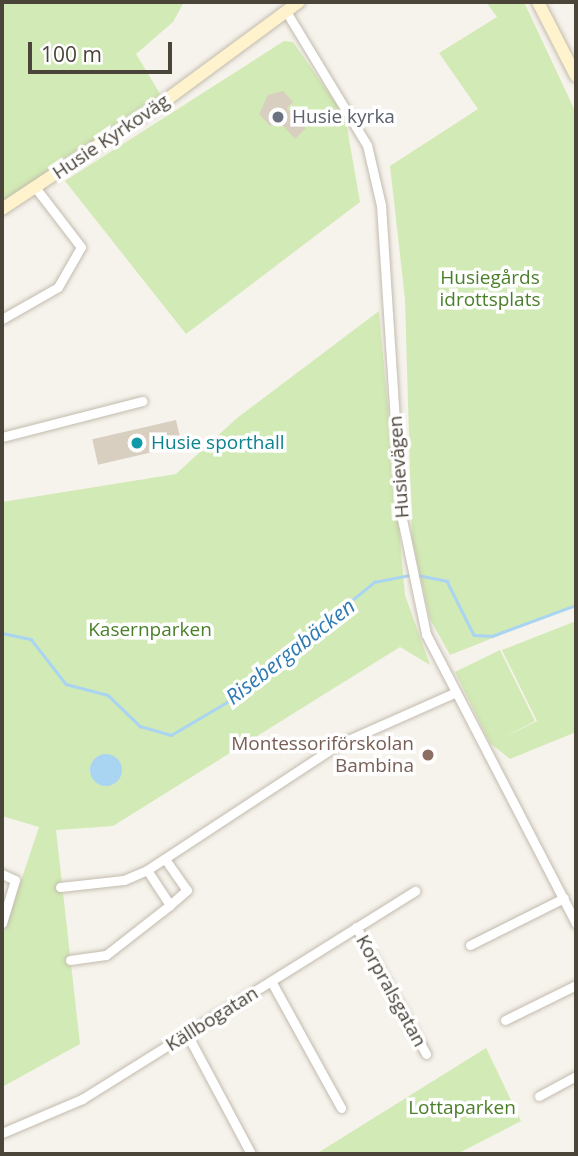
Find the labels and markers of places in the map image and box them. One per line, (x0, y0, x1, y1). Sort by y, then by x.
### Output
place label: Husie kyrka (292, 106, 395, 128)
marker: Husie kyrka (270, 109, 286, 125)
place label: Husie sporthall (151, 432, 285, 454)
marker: Husie sporthall (129, 435, 145, 451)
place label: Montessoriförskolan Bambina (231, 733, 414, 777)
marker: Montessoriförskolan Bambina (420, 747, 436, 763)

